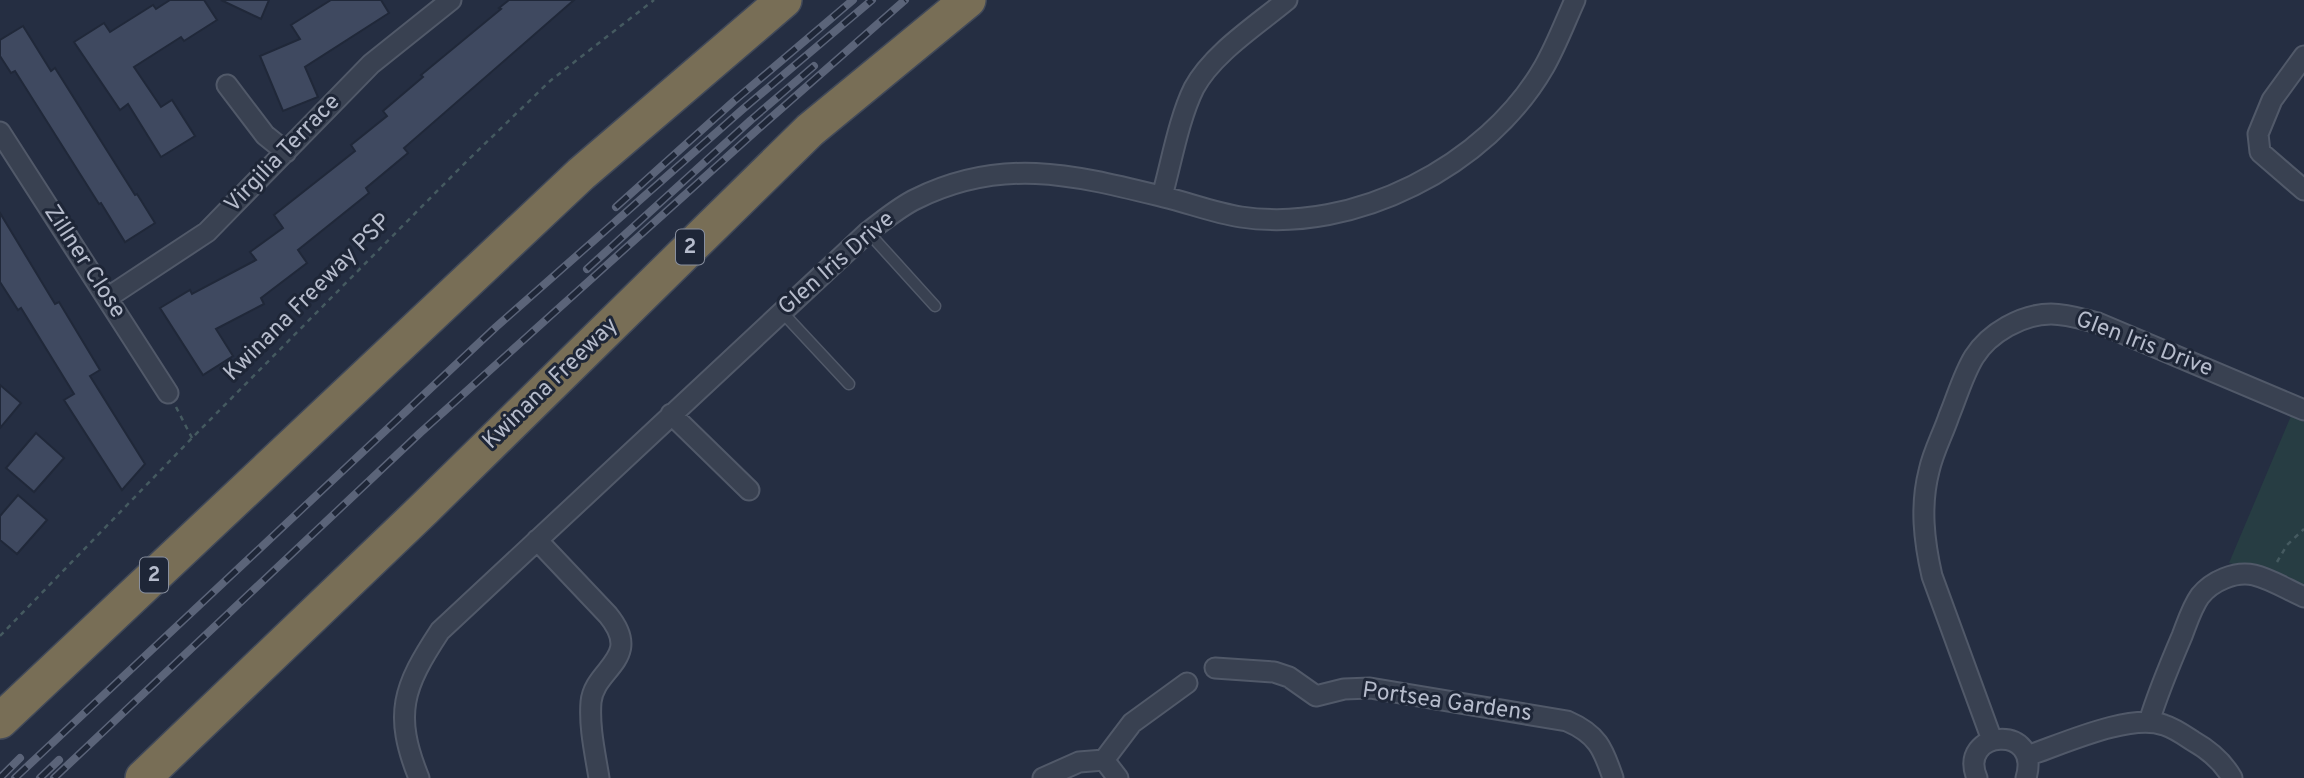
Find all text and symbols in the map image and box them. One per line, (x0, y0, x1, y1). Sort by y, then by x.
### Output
street label: Virgilia Terrace (219, 88, 347, 220)
street label: Zillner Close (37, 200, 131, 324)
street label: Glen Iris Drive (773, 206, 901, 322)
street label: Kwinana Freeway PSP (218, 208, 398, 388)
road number: 2 (676, 230, 704, 264)
street label: Glen Iris Drive (2071, 306, 2217, 384)
street label: Kwinana Freeway (477, 312, 625, 456)
road number: 2 (140, 558, 168, 592)
street label: Portsea Gardens (1360, 677, 1534, 729)

